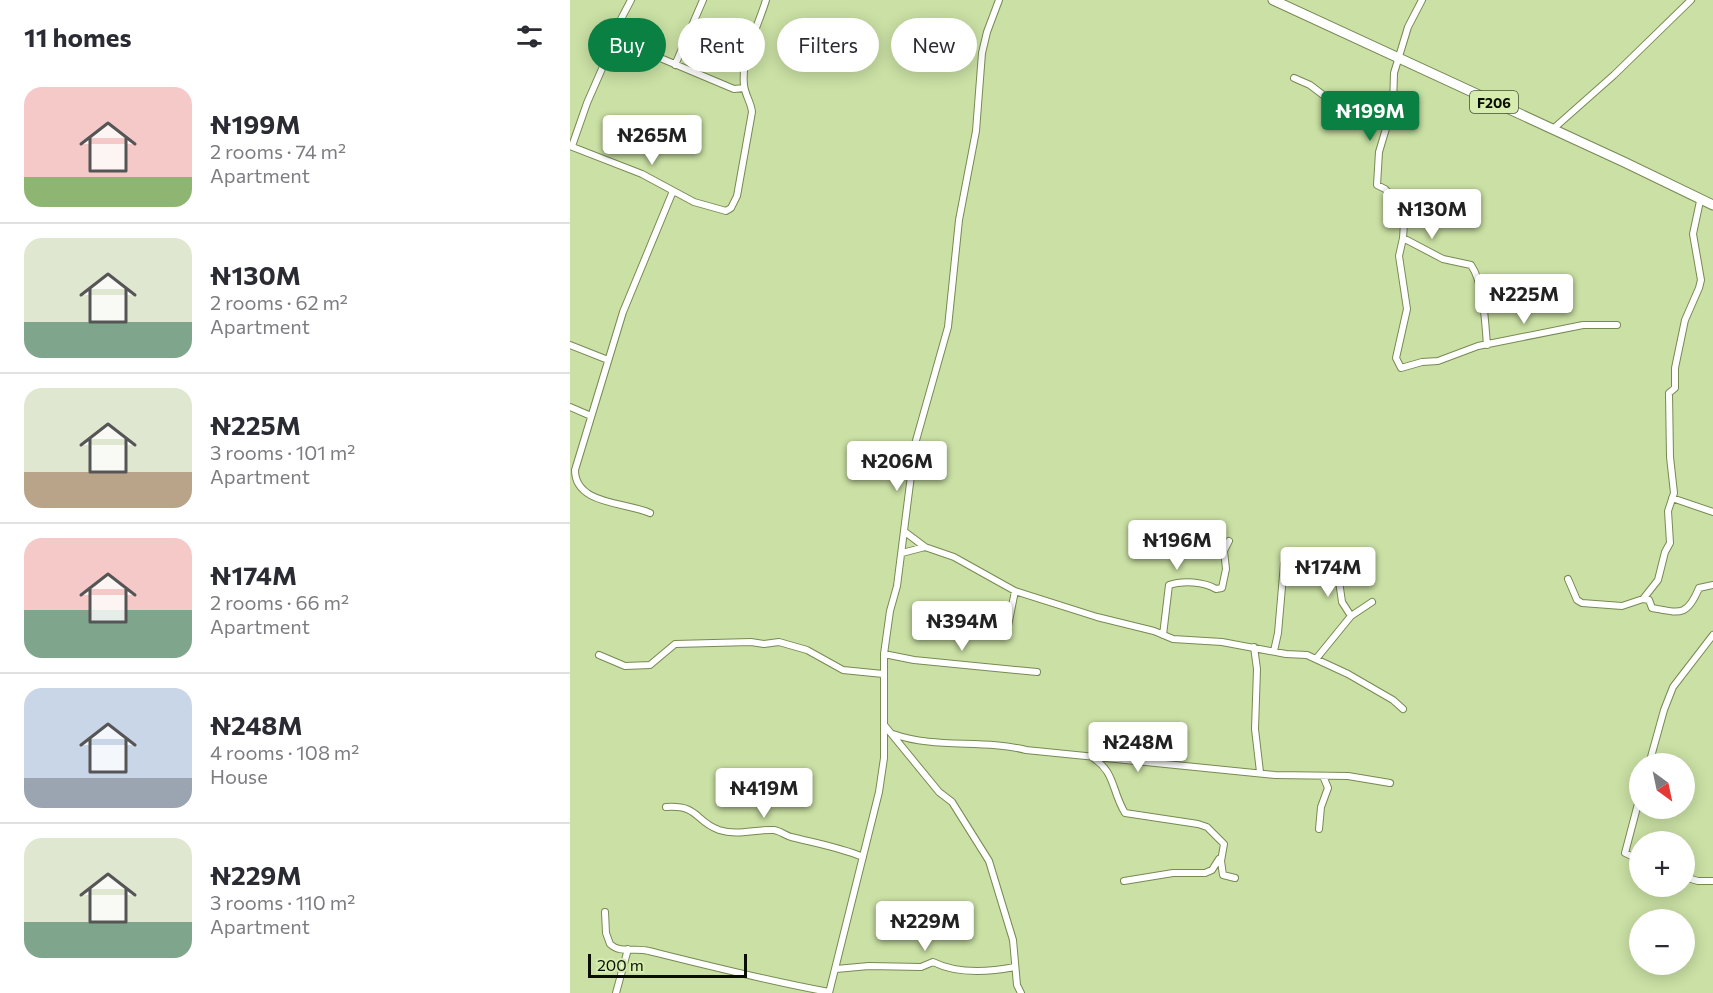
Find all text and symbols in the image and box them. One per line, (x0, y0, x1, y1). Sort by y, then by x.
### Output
chip: Buy (588, 18, 666, 72)
chip: Rent (678, 18, 765, 72)
chip: Filters (777, 18, 879, 72)
chip: New (891, 18, 977, 72)
icon: filters (513, 20, 546, 53)
text: 11 homes (24, 21, 132, 52)
pin: ₦199M (1328, 91, 1412, 142)
road number: F206 (1470, 91, 1518, 113)
text: ₦199M (1335, 98, 1405, 122)
text: ₦199M (210, 108, 300, 139)
icon: home (72, 111, 144, 183)
pin: ₦265M (610, 115, 694, 166)
text: ₦265M (617, 122, 687, 146)
text: 2 rooms · 74 m² (210, 139, 346, 163)
text: Apartment (210, 163, 310, 187)
pin: ₦130M (1390, 189, 1474, 240)
text: ₦130M (1397, 196, 1467, 220)
text: ₦130M (210, 259, 301, 290)
icon: home (72, 262, 144, 334)
pin: ₦225M (1482, 274, 1566, 325)
text: ₦225M (1489, 281, 1559, 305)
text: 2 rooms · 62 m² (210, 290, 348, 314)
text: Apartment (210, 314, 310, 338)
text: ₦225M (210, 409, 301, 440)
icon: home (72, 412, 144, 484)
text: 3 rooms · 101 m² (210, 440, 355, 464)
pin: ₦206M (855, 441, 939, 492)
text: ₦206M (861, 448, 933, 472)
text: Apartment (210, 464, 310, 488)
pin: ₦196M (1135, 520, 1219, 571)
text: ₦196M (1142, 527, 1212, 551)
pin: ₦174M (1286, 547, 1370, 598)
text: ₦174M (1295, 554, 1361, 578)
text: ₦174M (210, 559, 297, 590)
icon: home (72, 562, 144, 634)
text: 2 rooms · 66 m² (210, 590, 349, 614)
pin: ₦394M (920, 601, 1004, 652)
text: ₦394M (926, 608, 998, 632)
text: Apartment (210, 614, 310, 638)
text: ₦248M (210, 709, 302, 740)
icon: home (72, 712, 144, 784)
pin: ₦248M (1096, 722, 1180, 773)
text: ₦248M (1102, 729, 1174, 753)
text: 4 rooms · 108 m² (210, 740, 359, 764)
north arrow (1629, 753, 1695, 819)
map controls (1629, 753, 1695, 975)
text: House (210, 764, 268, 788)
pin: ₦419M (722, 768, 806, 819)
text: ₦419M (730, 775, 798, 799)
button: + (1629, 831, 1695, 897)
text: ₦229M (210, 859, 301, 890)
icon: home (72, 862, 144, 934)
text: 3 rooms · 110 m² (210, 890, 355, 914)
pin: ₦229M (883, 901, 967, 952)
text: ₦229M (890, 908, 960, 932)
button: − (1629, 909, 1695, 975)
text: Apartment (210, 914, 310, 938)
scale bar (588, 951, 747, 978)
text: 200 m (597, 955, 644, 974)

